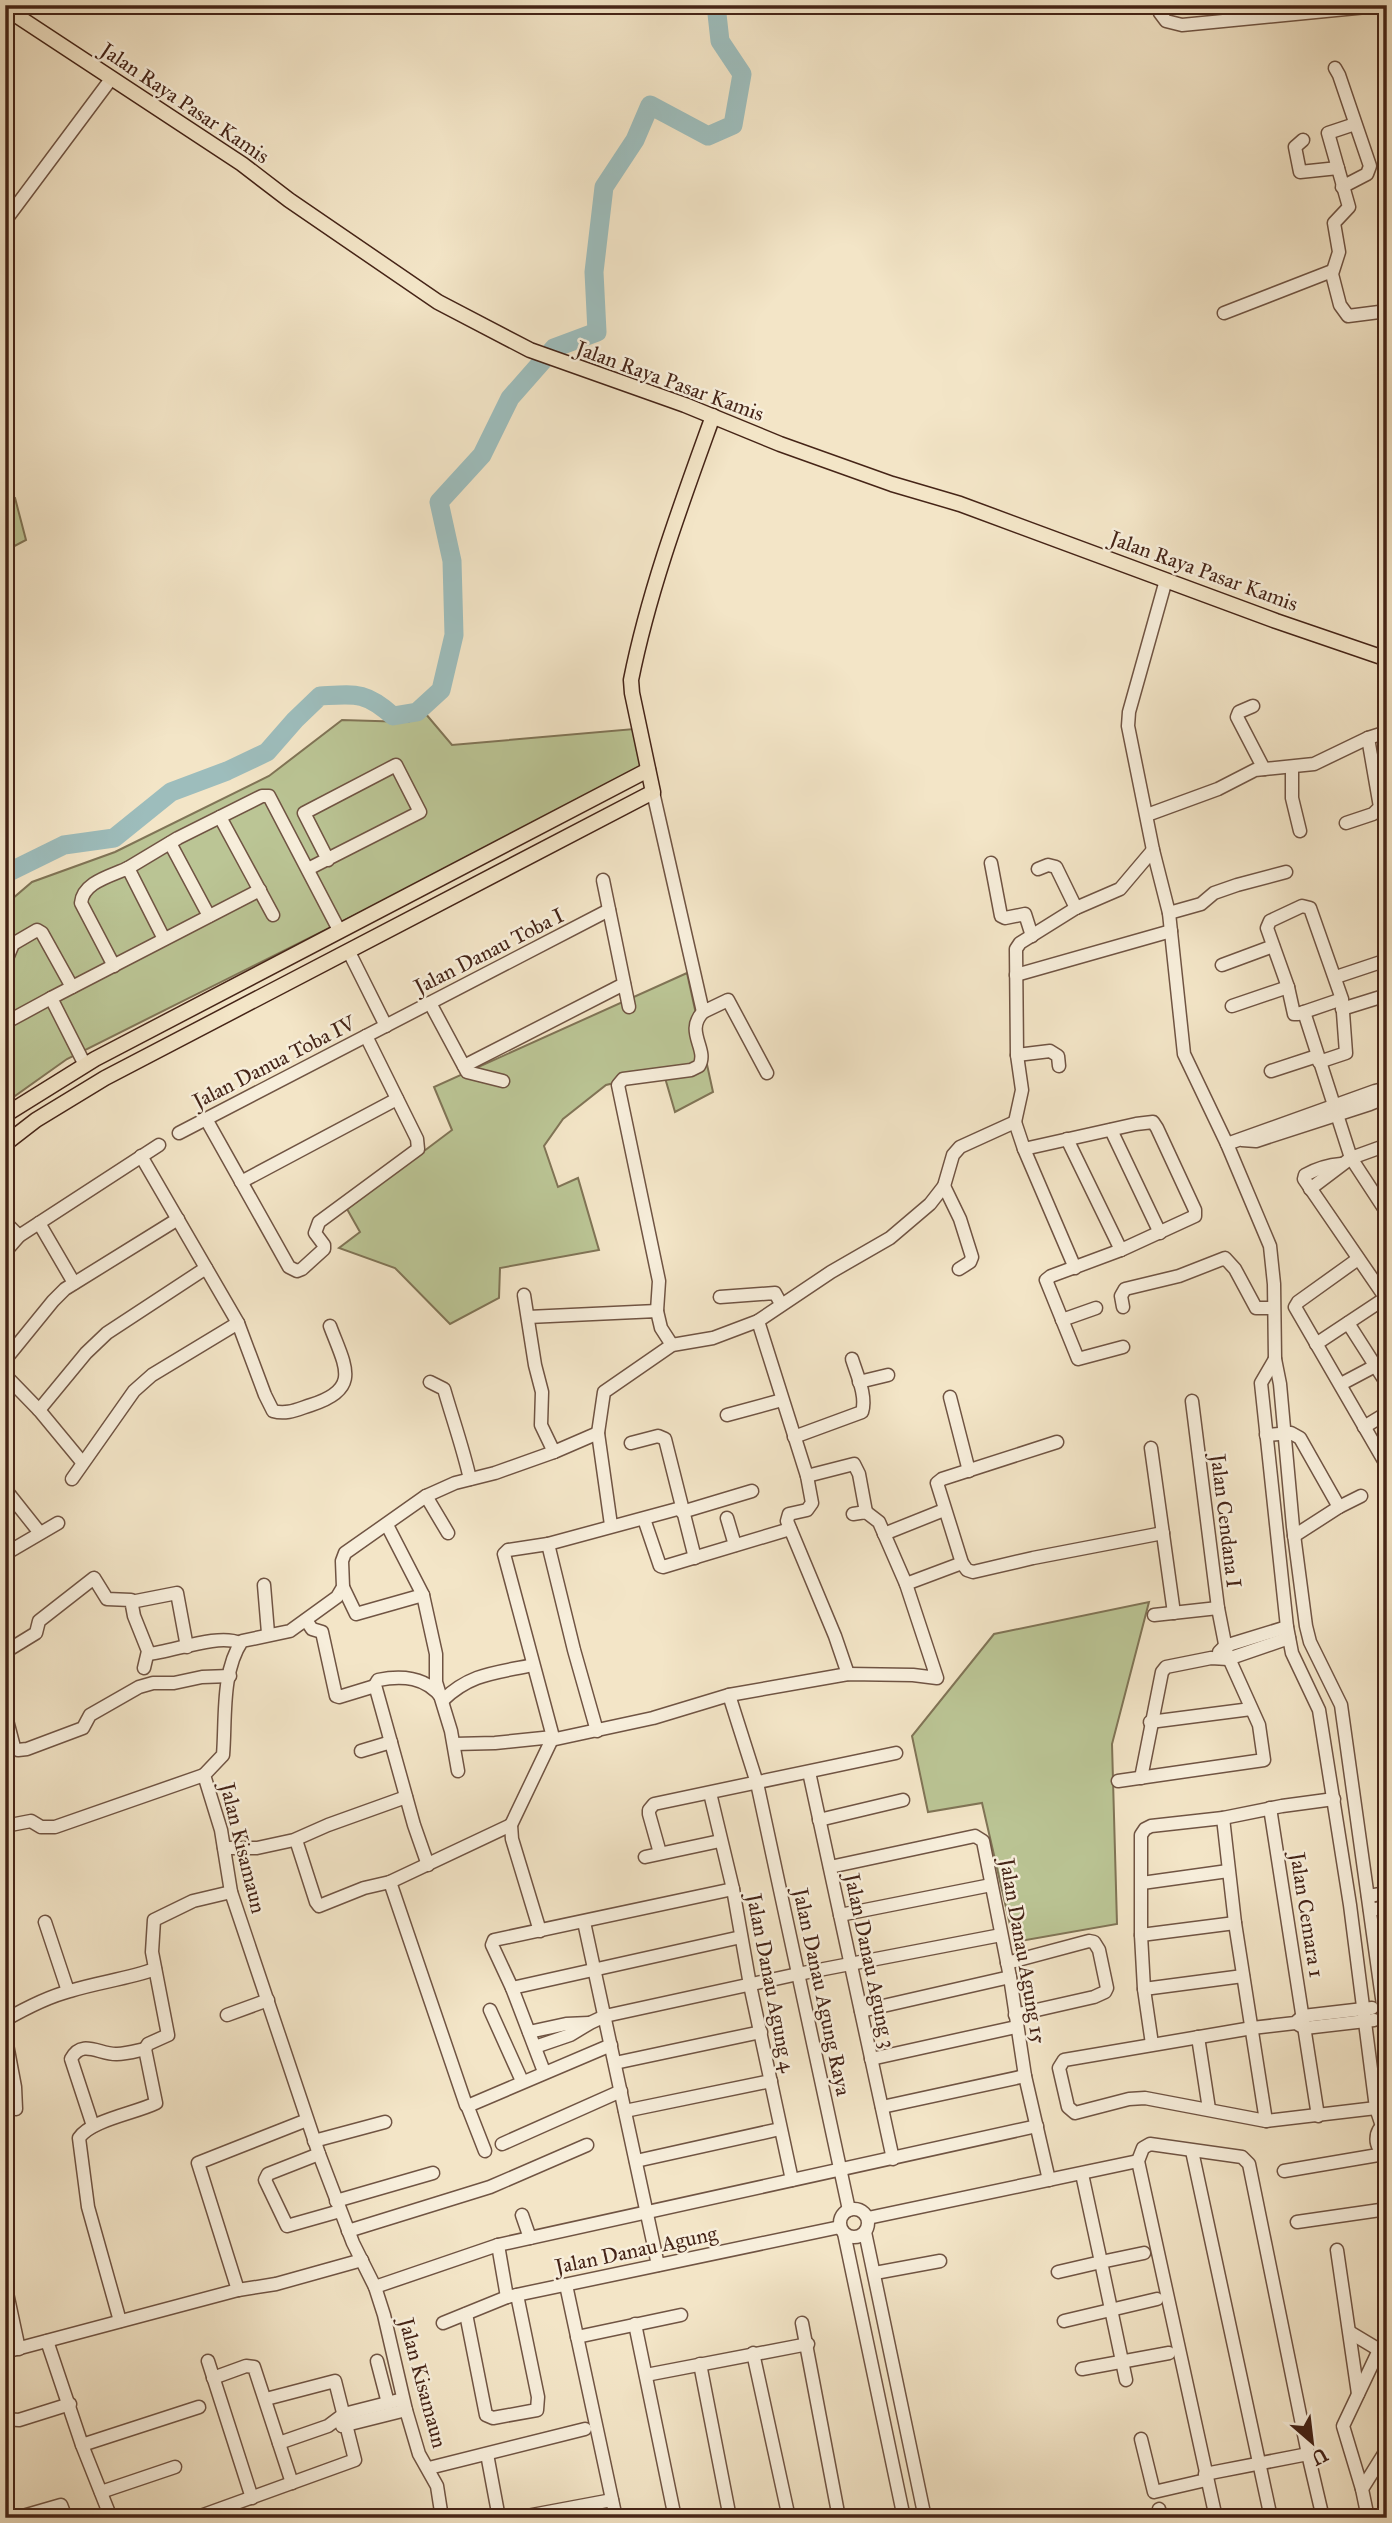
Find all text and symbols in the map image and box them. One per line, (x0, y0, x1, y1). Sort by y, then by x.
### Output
street label: Jalan Raya Pasar Kamis (94, 36, 274, 169)
street label: Jalan Raya Pasar Kamis (571, 334, 768, 427)
street label: Jalan Raya Pasar Kamis (1105, 524, 1302, 617)
street label: Jalan Danau Toba I (408, 902, 568, 1001)
street label: Jalan Danua Toba IV (187, 1009, 361, 1115)
street label: Jalan Cendana I (1205, 1450, 1247, 1590)
street label: Jalan Kisamaun (214, 1778, 272, 1916)
street label: Jalan Cemara 1 (1284, 1849, 1330, 1979)
street label: Jalan Danau Agung 15 (994, 1854, 1052, 2046)
street label: Jalan Danau Agung 3 (838, 1869, 901, 2051)
street label: Jalan Danau Agung Raya (787, 1884, 857, 2098)
street label: Jalan Danau Agung 4 (741, 1890, 801, 2076)
street label: Jalan Danau Agung (551, 2220, 720, 2280)
street label: Jalan Kisamaun (393, 2313, 453, 2451)
north arrow (1276, 2408, 1346, 2478)
text: U (1307, 2443, 1332, 2471)

